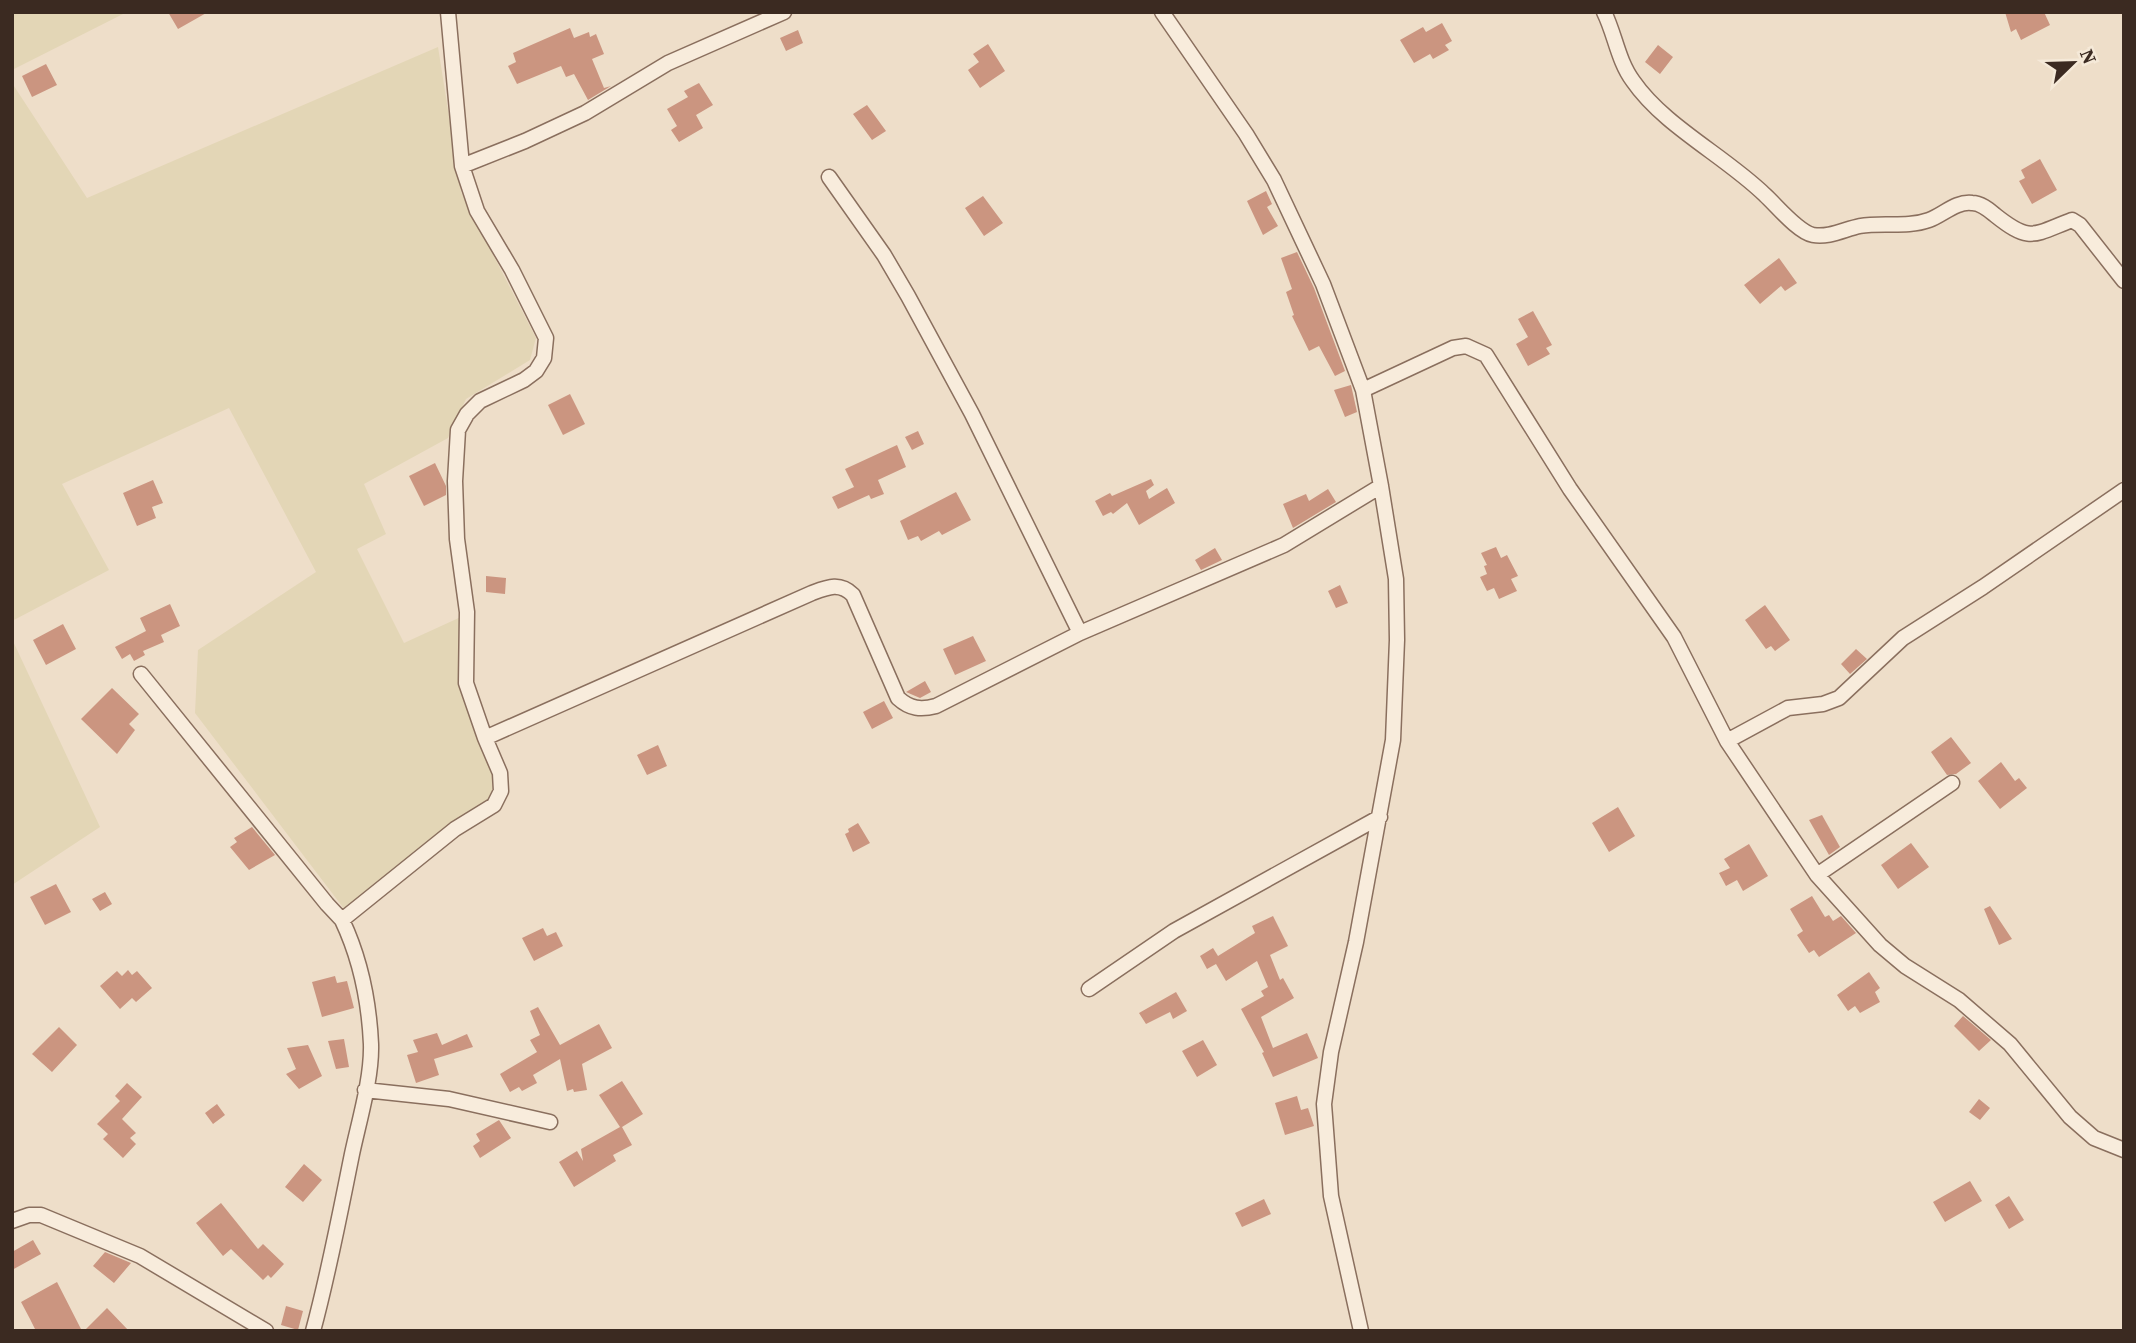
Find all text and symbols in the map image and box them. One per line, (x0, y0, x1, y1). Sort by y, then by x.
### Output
north arrow (2038, 28, 2108, 98)
text: N (2074, 45, 2103, 68)

